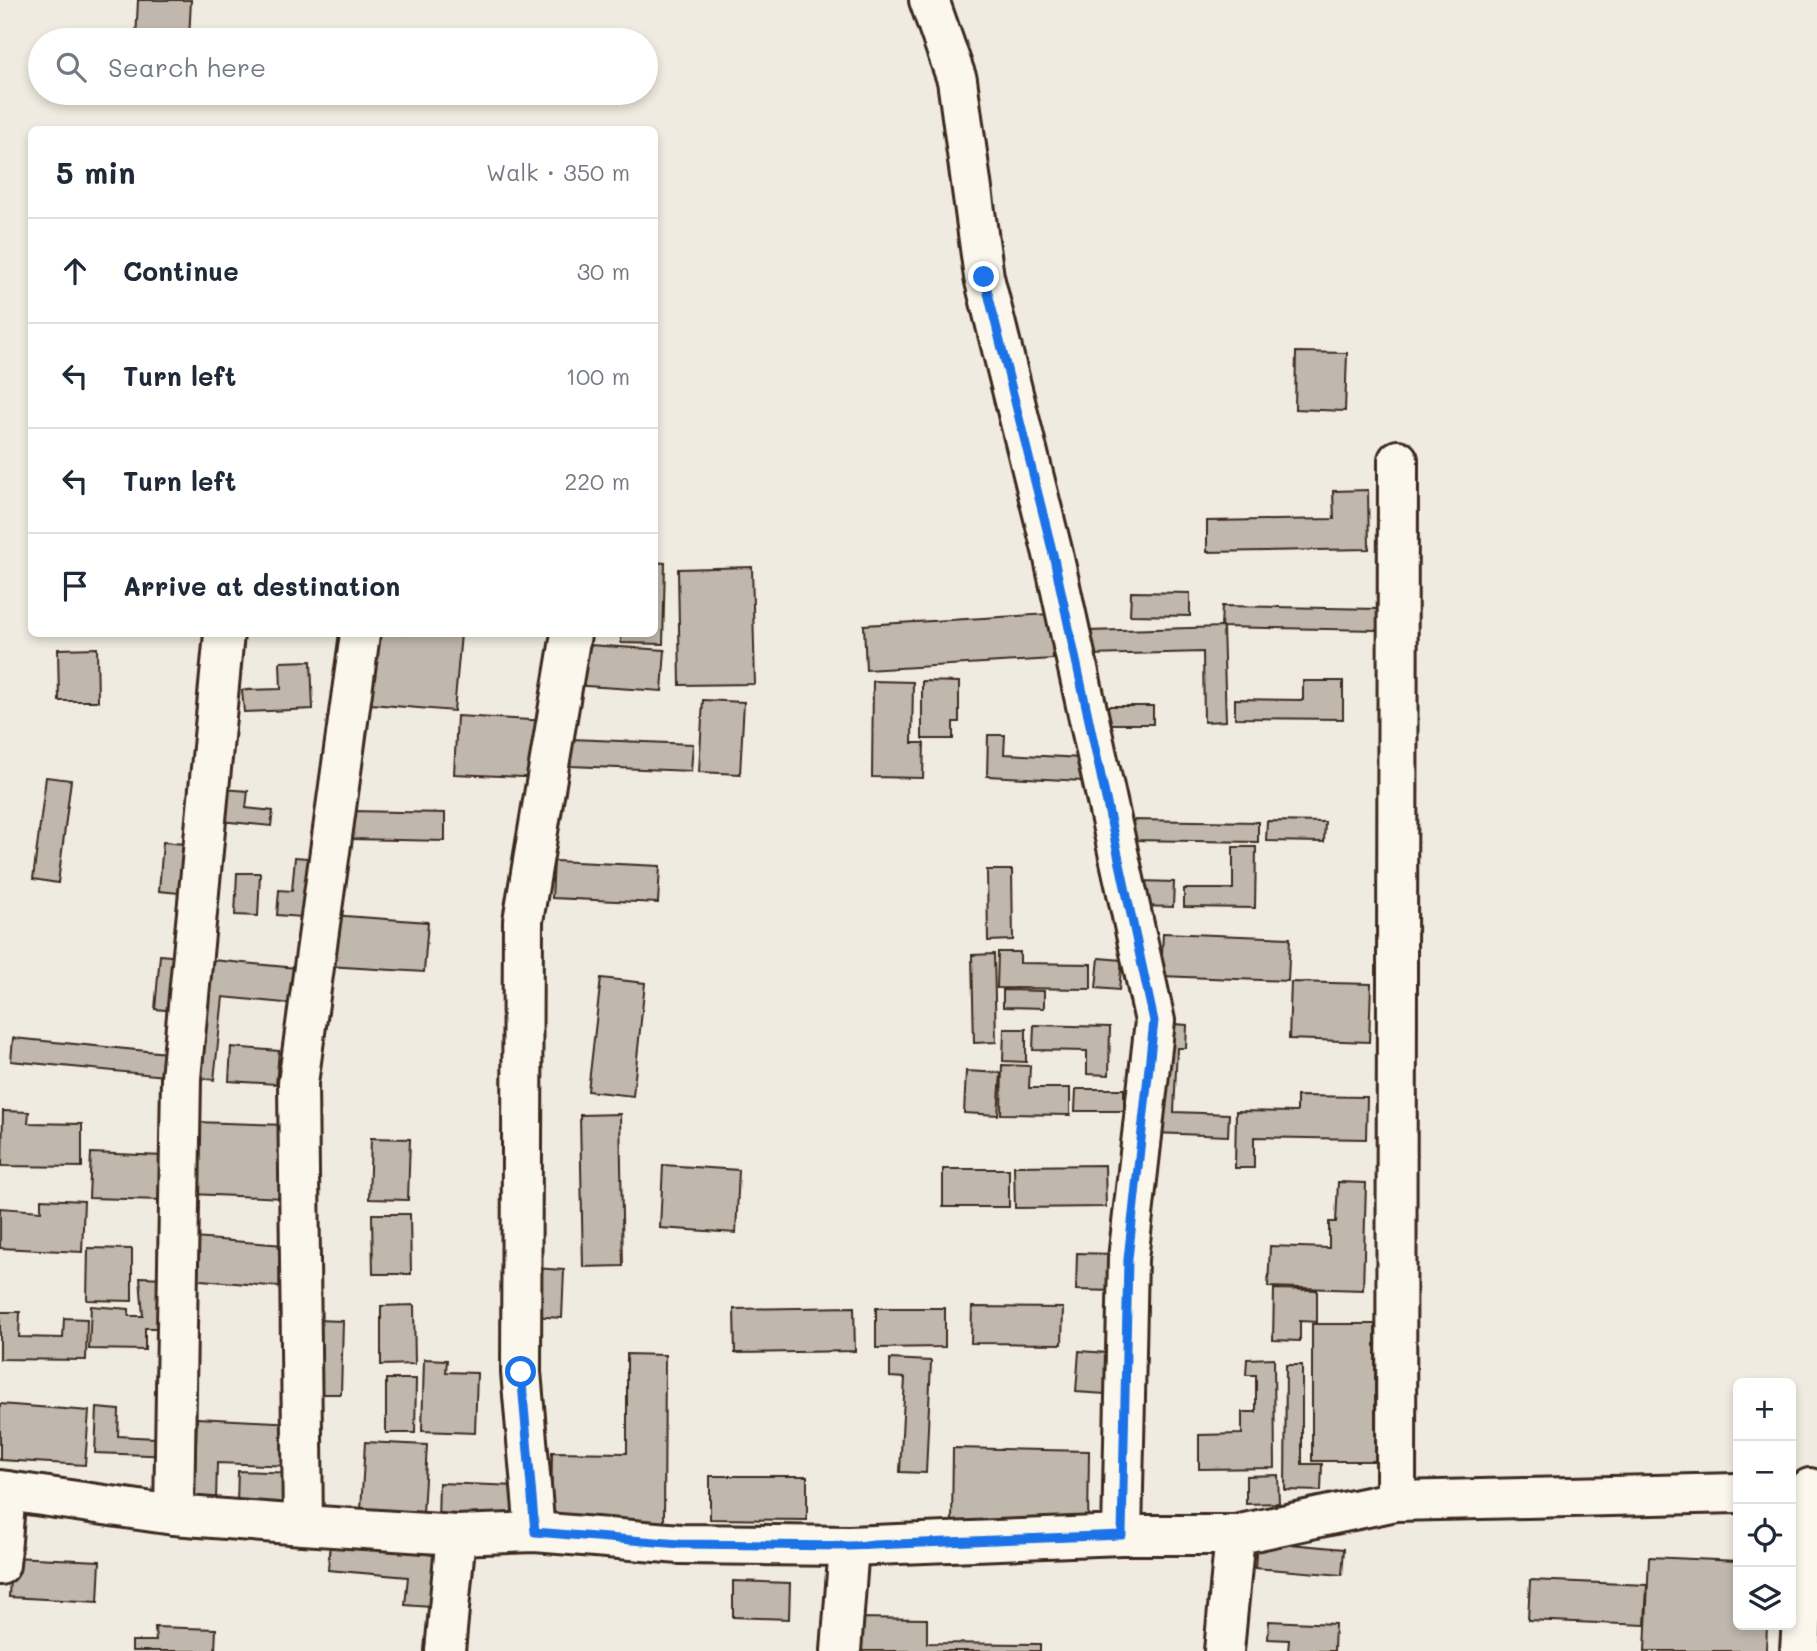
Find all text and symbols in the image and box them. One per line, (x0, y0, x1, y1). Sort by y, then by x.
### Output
search box (28, 28, 658, 105)
icon: search (52, 48, 90, 86)
text: Search here (108, 50, 266, 84)
text: 5 min (56, 152, 136, 192)
text: Walk · 350 m (486, 157, 630, 187)
icon: ahead (56, 252, 94, 290)
text: Continue (123, 254, 239, 288)
text: 30 m (577, 256, 630, 286)
route end (968, 261, 999, 292)
icon: left (56, 357, 94, 395)
text: Turn left (123, 359, 236, 393)
text: 100 m (566, 361, 630, 391)
icon: left (56, 462, 94, 500)
text: Turn left (123, 464, 236, 498)
text: 220 m (564, 466, 630, 496)
icon: arrive (56, 567, 94, 605)
text: Arrive at destination (123, 569, 400, 603)
route start (505, 1356, 536, 1387)
map controls (1733, 1378, 1796, 1630)
button: + (1733, 1378, 1796, 1441)
button: − (1733, 1441, 1796, 1504)
button: locate (1733, 1504, 1796, 1567)
button: layers (1733, 1567, 1796, 1630)

